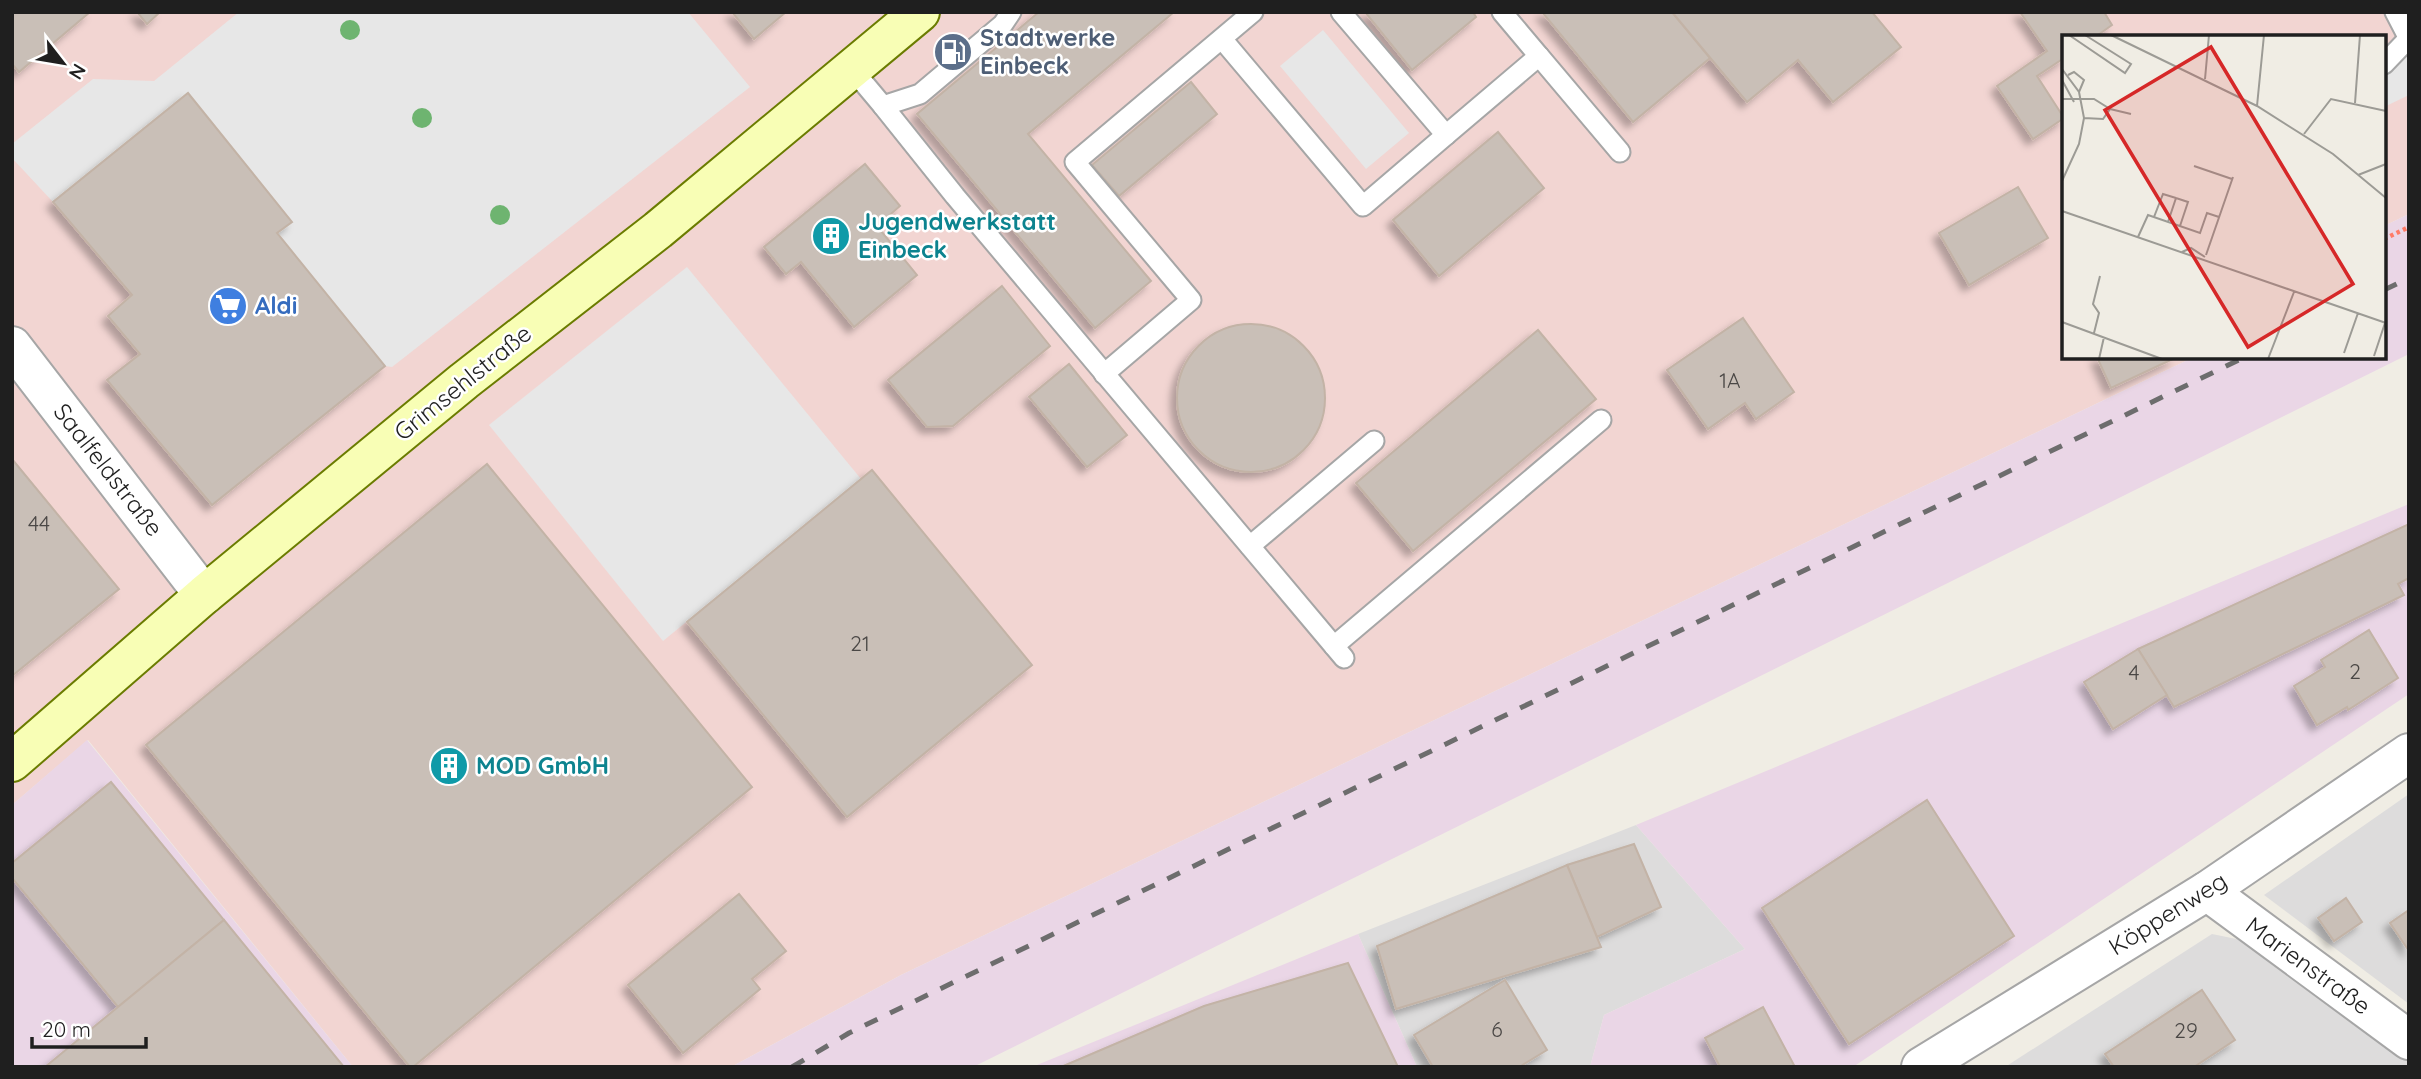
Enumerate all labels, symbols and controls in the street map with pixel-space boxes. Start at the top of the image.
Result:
place label: Stadtwerke Einbeck [980,22,1115,80]
north arrow [28,28,98,98]
fuel station icon: Stadtwerke Einbeck [932,31,974,73]
inset map [2062,35,2386,359]
text: N [64,60,91,84]
place label: Jugendwerkstatt Einbeck [858,206,1056,264]
building icon: Jugendwerkstatt Einbeck [810,215,852,257]
supermarket icon: Aldi [207,285,249,327]
place label: Aldi [255,290,297,320]
street label: Grimsehlstraße [388,318,537,447]
house number: 1A [1719,367,1741,393]
street label: Saalfeldstraße [48,397,170,542]
house number: 44 [28,510,50,536]
house number: 21 [850,630,870,656]
house number: 2 [2349,658,2361,684]
house number: 4 [2128,659,2140,685]
building icon: MOD GmbH [428,745,470,787]
place label: MOD GmbH [476,750,609,780]
street label: Köppenweg [2103,865,2232,961]
street label: Marienstraße [2240,910,2377,1021]
scale bar [32,1006,145,1050]
text: 20 m [42,1016,91,1042]
house number: 6 [1491,1016,1503,1042]
house number: 29 [2174,1017,2198,1043]

